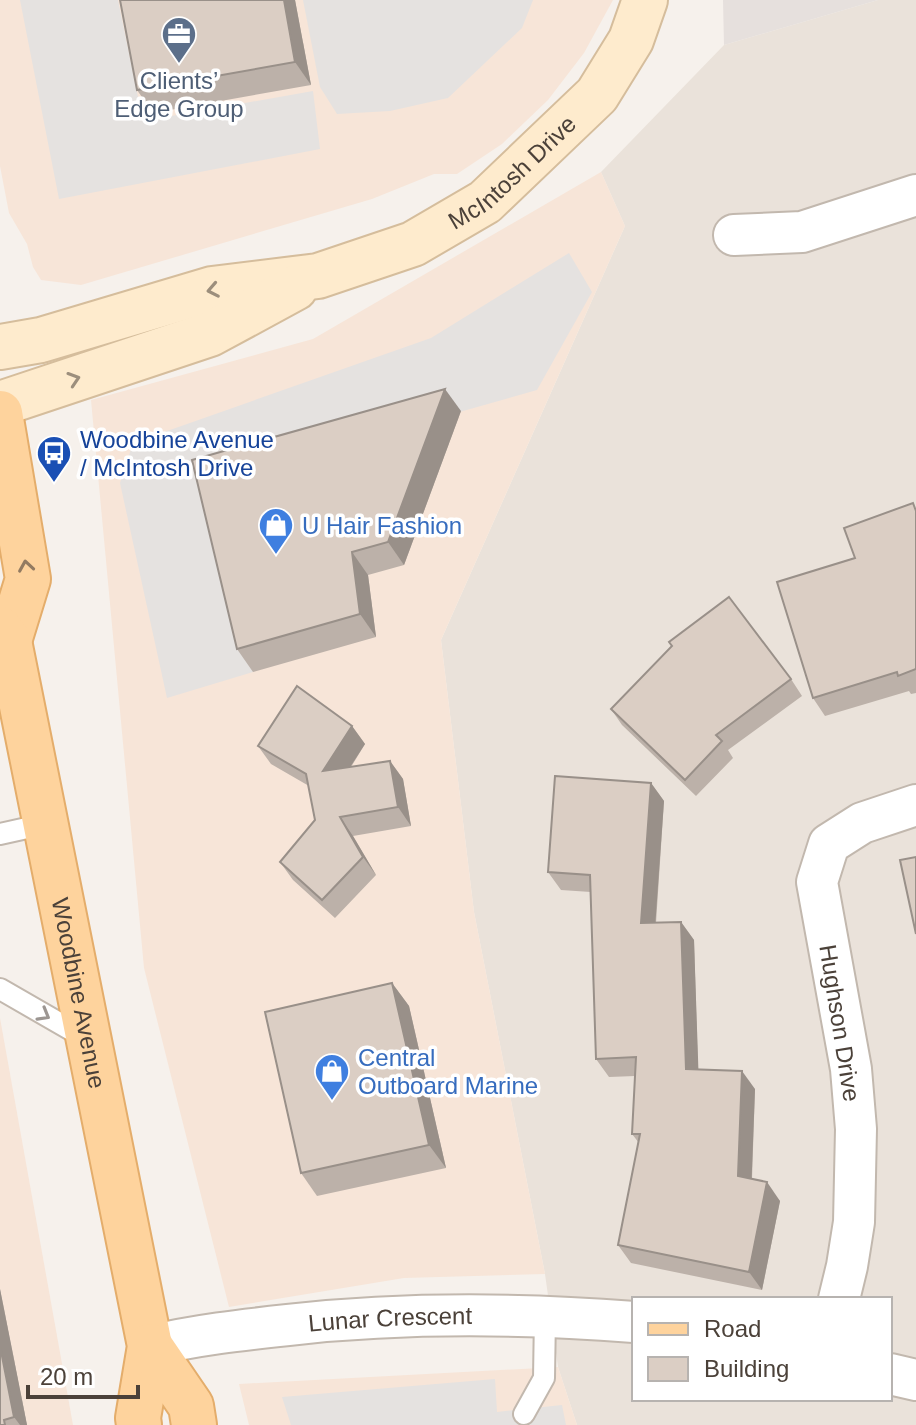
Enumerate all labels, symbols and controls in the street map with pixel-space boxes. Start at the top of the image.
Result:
office icon: Clients’ Edge Group [160,15,198,65]
place label: Clients’ Edge Group [114,67,244,122]
street label: McIntosh Drive [443,110,581,234]
one-way arrow [206,280,220,297]
one-way arrow [66,373,80,389]
place label: Woodbine Avenue / McIntosh Drive [80,426,274,481]
bus stop icon: Woodbine Avenue / McIntosh Drive [35,434,73,484]
shop icon: U Hair Fashion [257,506,295,556]
place label: U Hair Fashion [302,512,462,539]
one-way arrow [18,559,35,573]
street label: Woodbine Avenue [47,895,112,1091]
street label: Hughson Drive [814,942,866,1104]
one-way arrow [35,1005,50,1021]
place label: Central Outboard Marine [358,1044,538,1099]
shop icon: Central Outboard Marine [313,1052,351,1102]
legend [632,1297,892,1401]
street label: Lunar Crescent [307,1302,472,1336]
text: Road [704,1315,761,1342]
scale bar [28,1349,138,1399]
text: Building [704,1355,789,1382]
text: 20 m [40,1363,93,1390]

